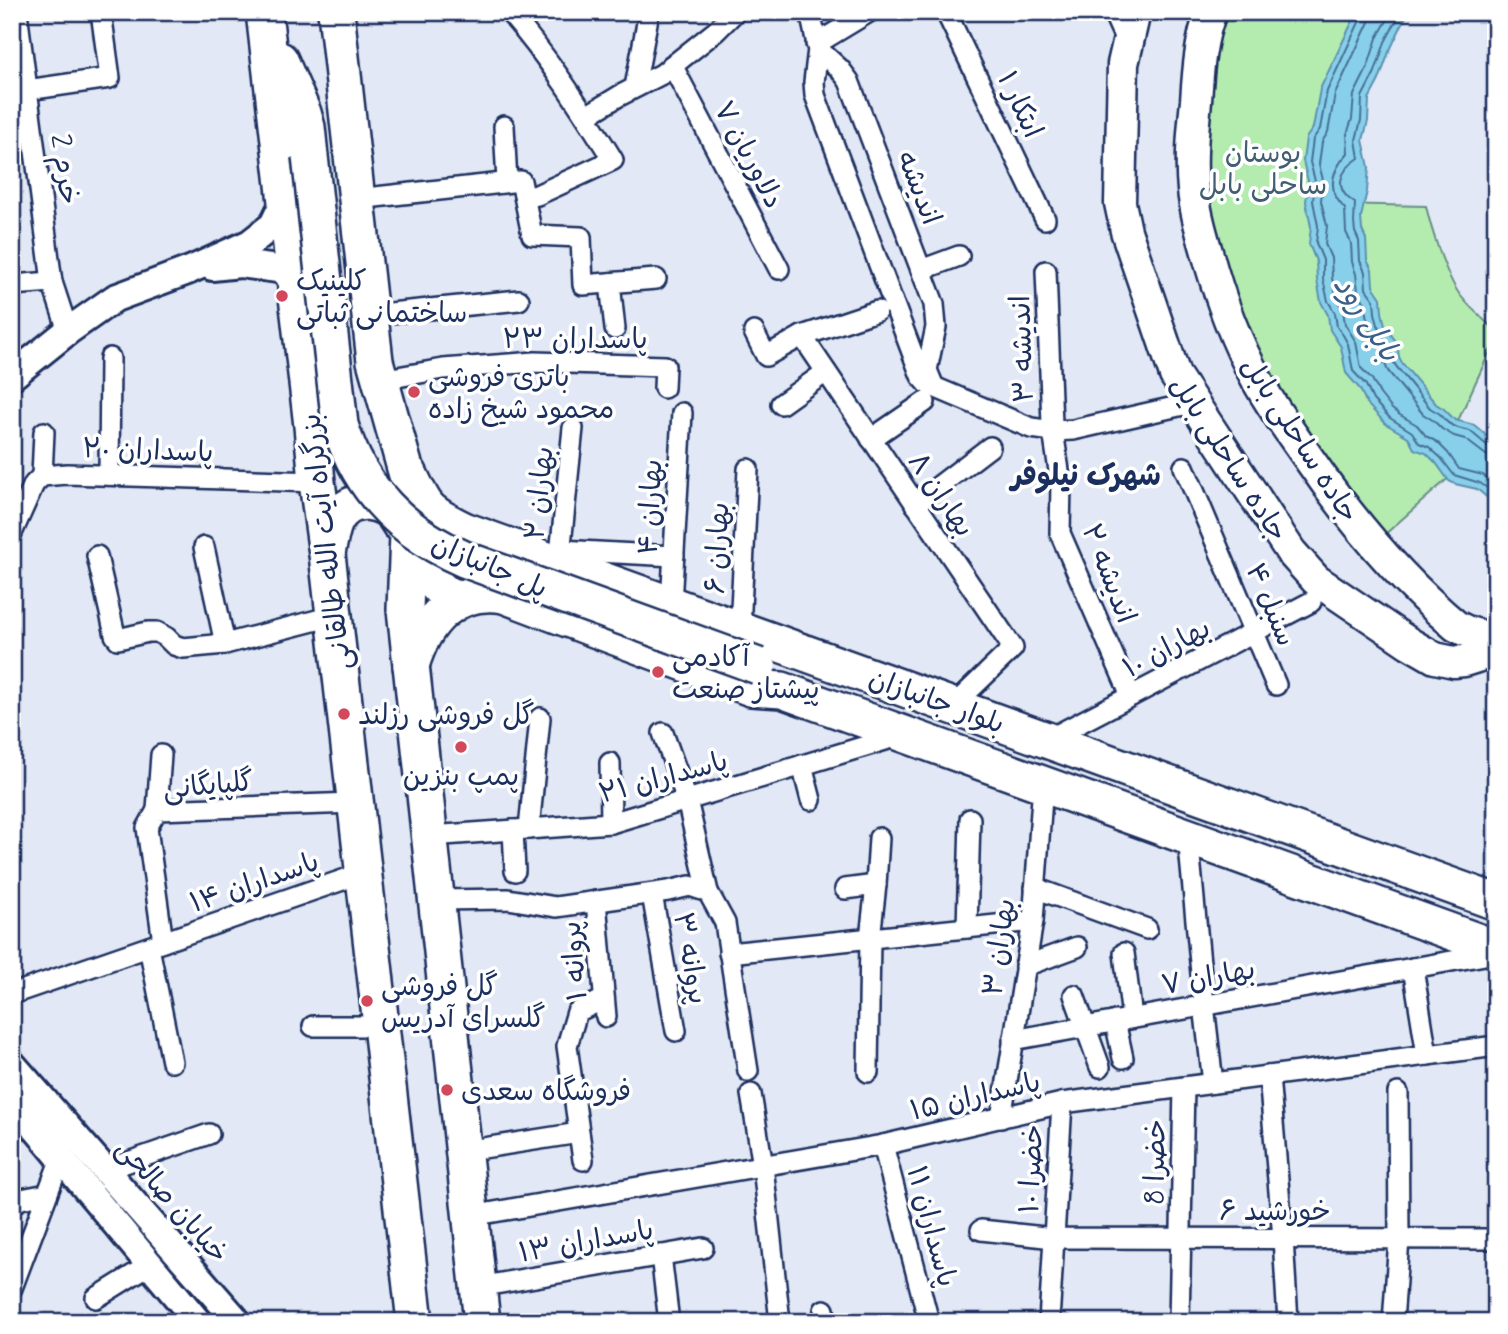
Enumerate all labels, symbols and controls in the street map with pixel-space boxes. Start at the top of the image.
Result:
street label: ابتکار ۱ [987,66,1050,144]
street label: دلاوریان ۷ [704,95,792,215]
street label: خرم 2 [39,132,87,207]
park label: بوستان ساحلی بابل [1199,136,1327,205]
street label: اندیشه [887,145,949,230]
place label: کلینیک ساختمانی ثباتی [296,264,468,333]
water label: بابل رود [1323,268,1409,370]
marker: کلینیک ساختمانی ثباتی [274,288,290,304]
street label: اندیشه ۳ [1003,295,1044,403]
street label: پاسداران ۲۳ [502,322,648,359]
street label: جاده ساحلی بابل [1232,350,1366,530]
place label: باتری فروشی محمود شیخ زاده [428,360,614,429]
street label: جاده ساحلی بایل [1161,369,1295,549]
marker: باتری فروشی محمود شیخ زاده [406,384,422,400]
street label: بزرگراه آیت الله طالقانی [293,411,362,672]
street label: پاسداران ۲۰ [82,431,214,472]
street label: بهاران ۲ [517,445,564,542]
street label: بهاران ۸ [898,446,982,545]
district label: شهرک نیلوفر [1008,457,1161,496]
street label: بهاران ۴ [631,458,672,556]
street label: بهاران ۶ [698,501,739,595]
street label: اندیشه ۲ [1072,519,1143,629]
street label: پل جانبازان [425,526,553,608]
street label: سنبل ۴ [1236,558,1304,652]
street label: بهاران ۱۰ [1117,611,1218,688]
place label: آکادمی پیشتاز صنعت [672,640,820,709]
street label: بلوار جانبازان [863,661,1009,744]
marker: آکادمی پیشتاز صنعت [650,664,666,680]
place label: گل فروشی رزلند [358,698,534,735]
marker: گل فروشی رزلند [336,706,352,722]
marker: پمپ بنزین [453,739,469,755]
street label: پاسداران ۲۱ [595,743,732,813]
place label: پمپ بنزین [403,759,519,796]
street label: گلپایگانی [161,764,255,809]
street label: پاسداران ۱۴ [185,844,324,923]
street label: بهاران ۳ [975,896,1026,998]
street label: پروانه ۳ [663,910,716,1007]
street label: پروانه ۱ [554,919,597,1002]
street label: بهاران ۷ [1158,952,1258,1005]
place label: گل فروشی گلسرای آدریس [381,969,545,1038]
marker: گل فروشی گلسرای آدریس [359,993,375,1009]
street label: پاسداران ۱۵ [907,1064,1044,1130]
place label: فروشگاه سعدی [461,1074,631,1111]
marker: فروشگاه سعدی [439,1082,455,1098]
street label: خضرا 8 [1137,1119,1176,1205]
street label: خضرا ۱۰ [1012,1124,1053,1215]
street label: خیابان صالحی [107,1131,236,1272]
street label: پاسداران ١١ [897,1162,964,1291]
street label: خورشید ۶ [1219,1194,1331,1231]
street label: پاسداران ۱۳ [516,1212,657,1273]

